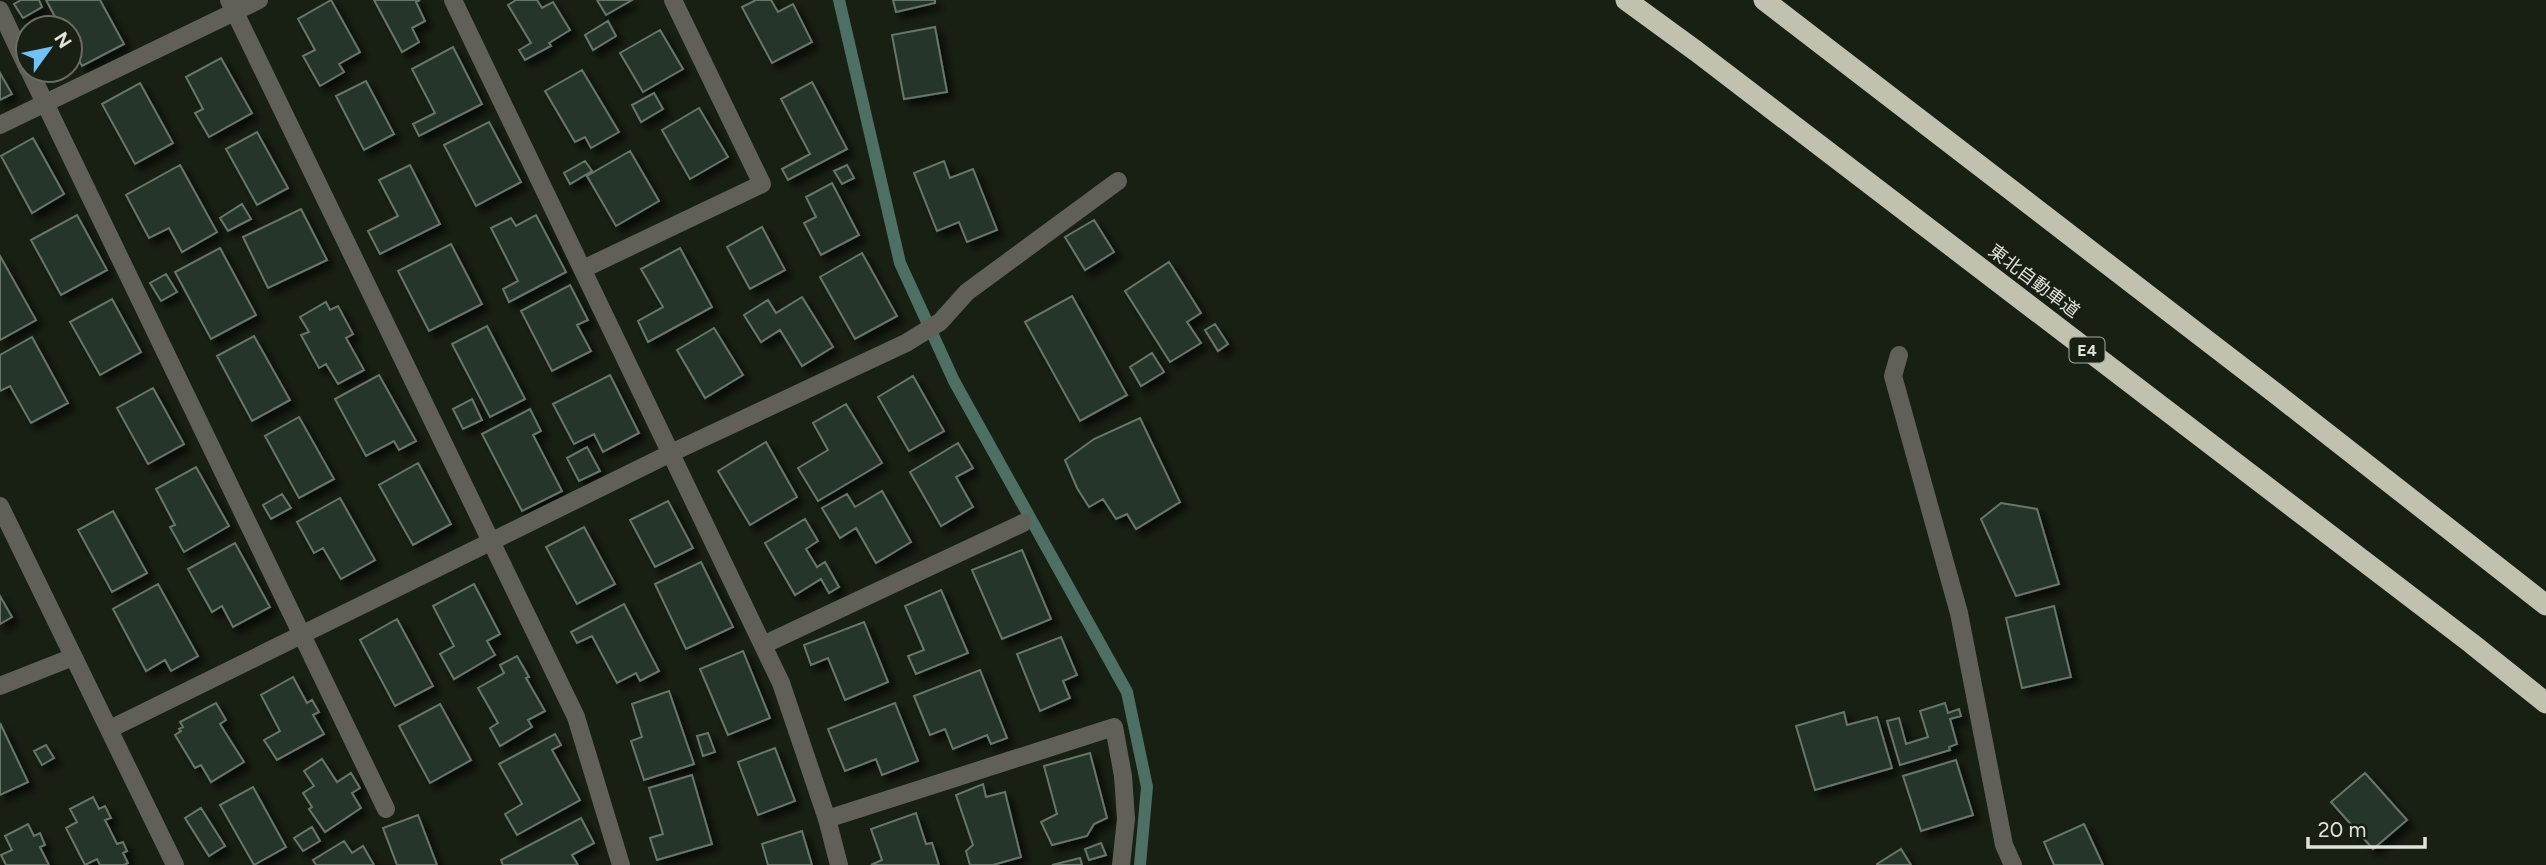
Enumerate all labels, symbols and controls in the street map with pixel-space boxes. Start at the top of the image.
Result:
north arrow [14,14,84,84]
text: N [49,28,76,52]
street label: 東北自動車道 [1984,240,2084,322]
road number: E4 [2070,338,2104,362]
scale bar [2308,806,2425,850]
text: 20 m [2318,817,2366,842]

